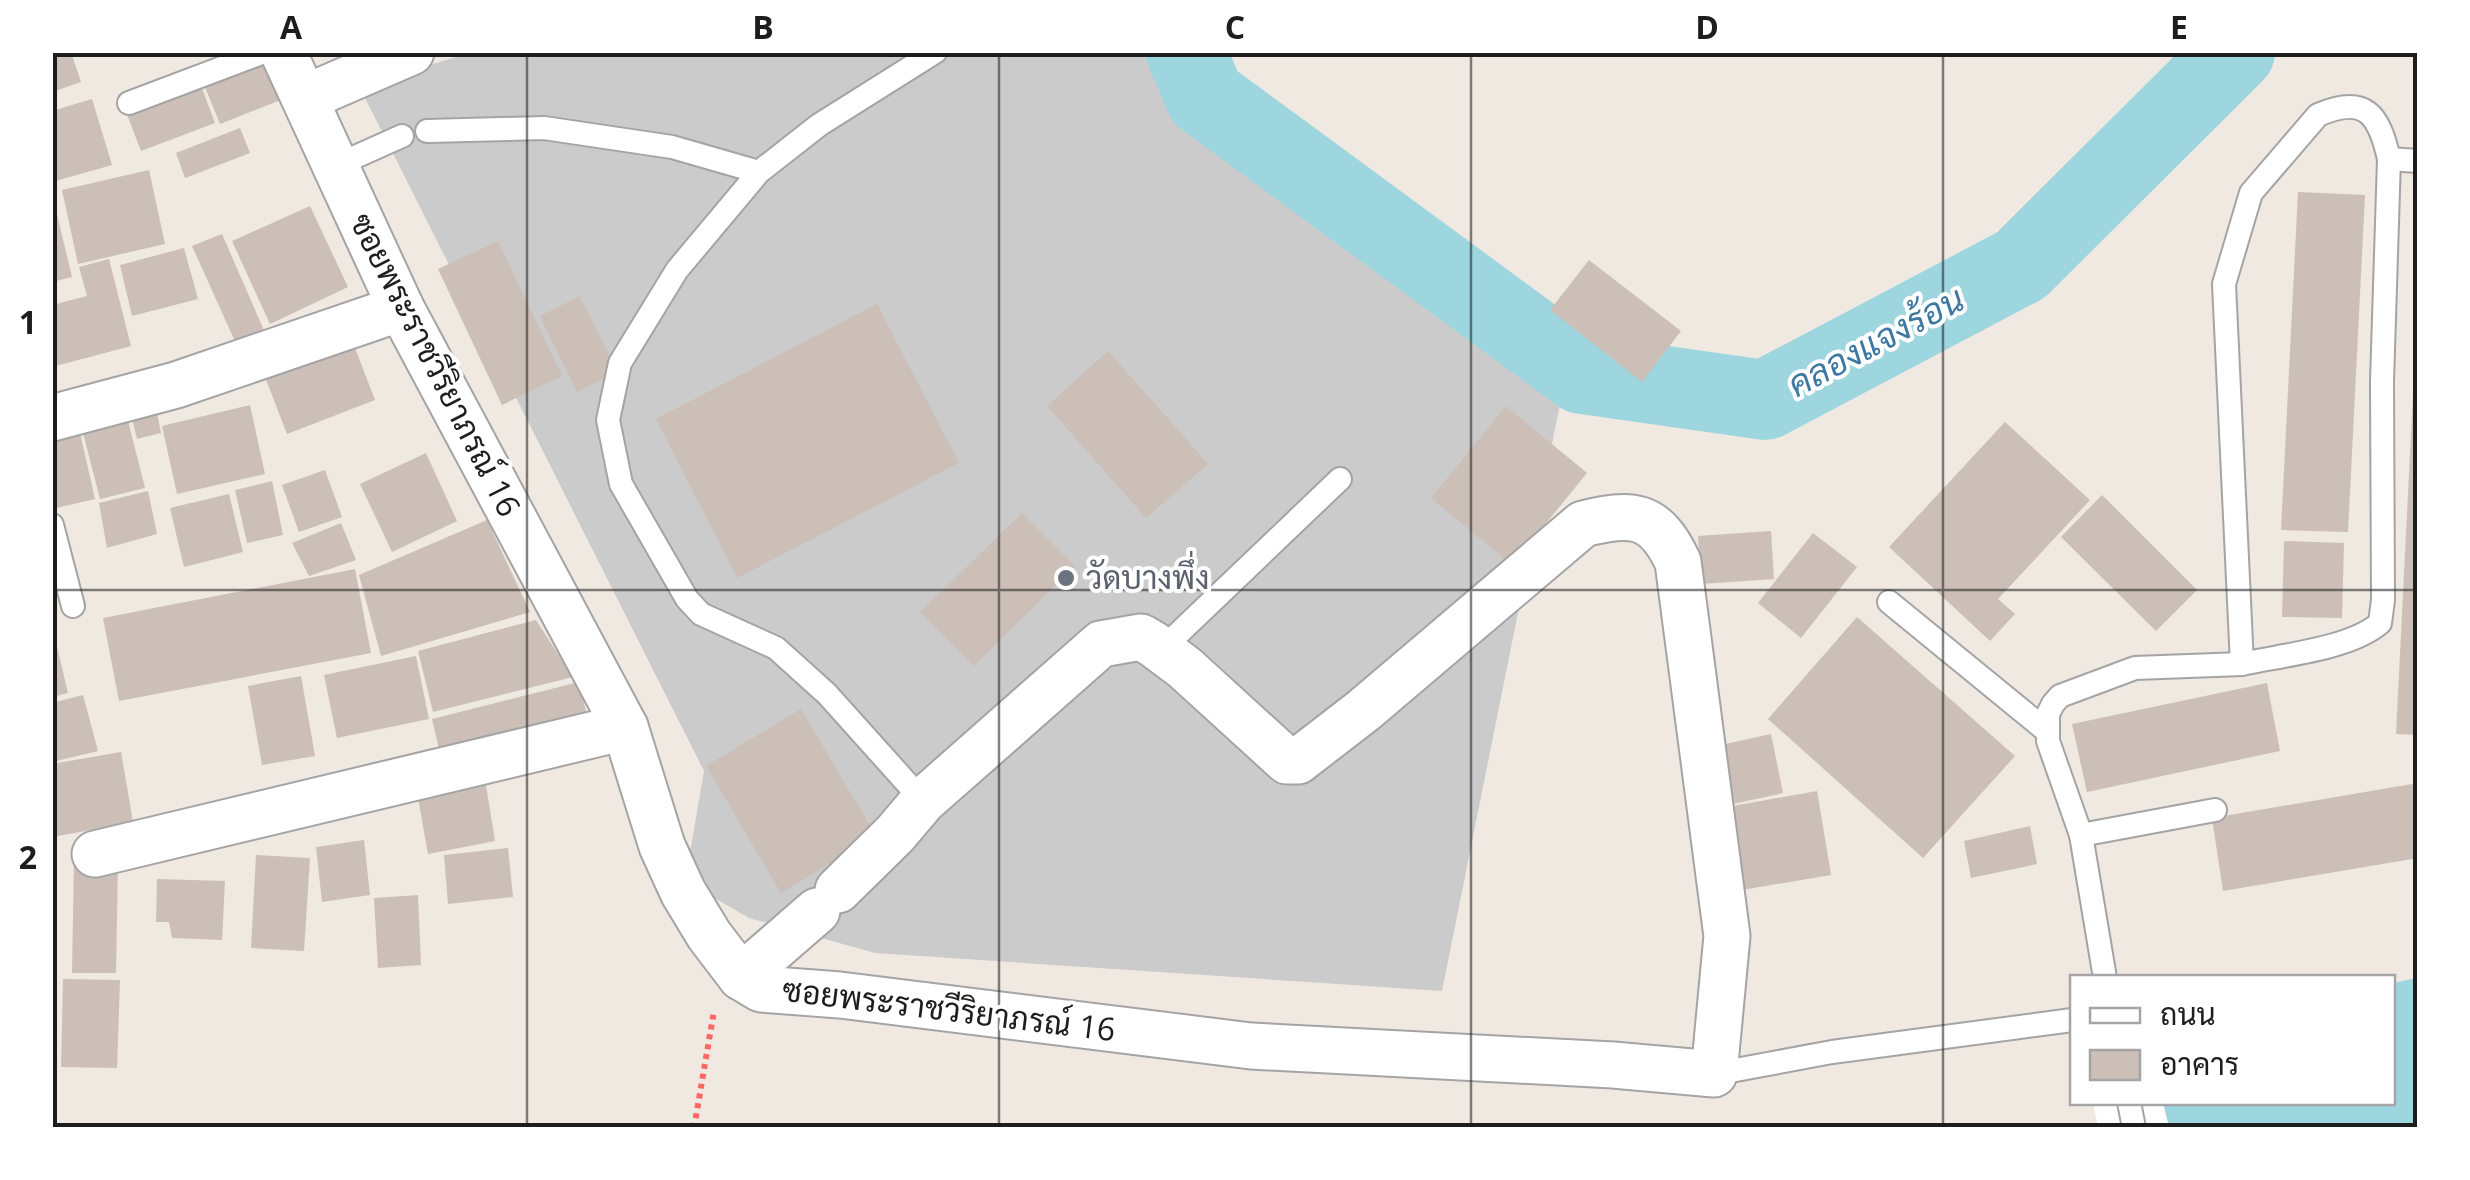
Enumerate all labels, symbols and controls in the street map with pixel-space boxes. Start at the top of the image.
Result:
text: A [280,5,303,48]
text: B [752,5,774,48]
text: C [1225,5,1245,48]
text: D [1695,5,1719,48]
text: E [2170,5,2188,48]
street label: ซอยพระราชวีริยาภรณ์ 16 [341,205,532,523]
water label: คลองแจงร้อน [1779,275,1972,407]
text: 1 [19,300,37,343]
place label: วัดบางพึ่ง [1086,550,1210,598]
marker: วัดบางพึ่ง [1055,567,1077,589]
text: 2 [19,835,37,878]
street label: ซอยพระราชวีริยาภรณ์ 16 [780,967,1118,1050]
legend [2070,975,2395,1105]
text: ถนน [2160,993,2216,1034]
text: อาคาร [2160,1043,2239,1084]

